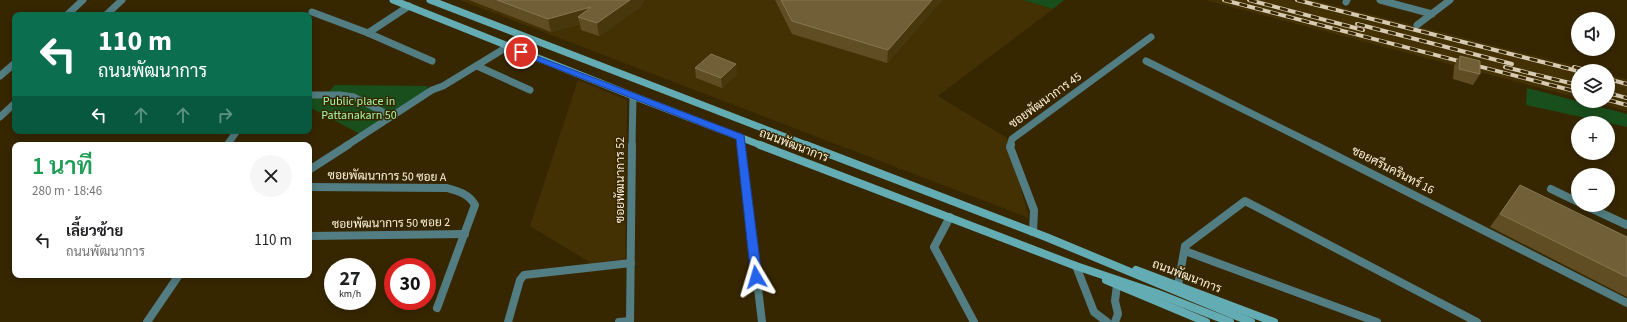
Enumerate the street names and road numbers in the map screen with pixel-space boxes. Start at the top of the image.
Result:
street label: ซอยพัฒนาการ 45 [1005,68,1085,133]
street label: ถนนพัฒนาการ [757,124,831,167]
street label: ซอยพัฒนาการ 52 [612,137,629,223]
street label: ซอยศรีนครินทร์ 16 [1349,142,1437,199]
street label: ซอยพัฒนาการ 50 ซอย A [327,167,447,186]
street label: ซอยพัฒนาการ 50 ซอย 2 [332,214,450,233]
street label: ถนนพัฒนาการ [1150,255,1224,298]

